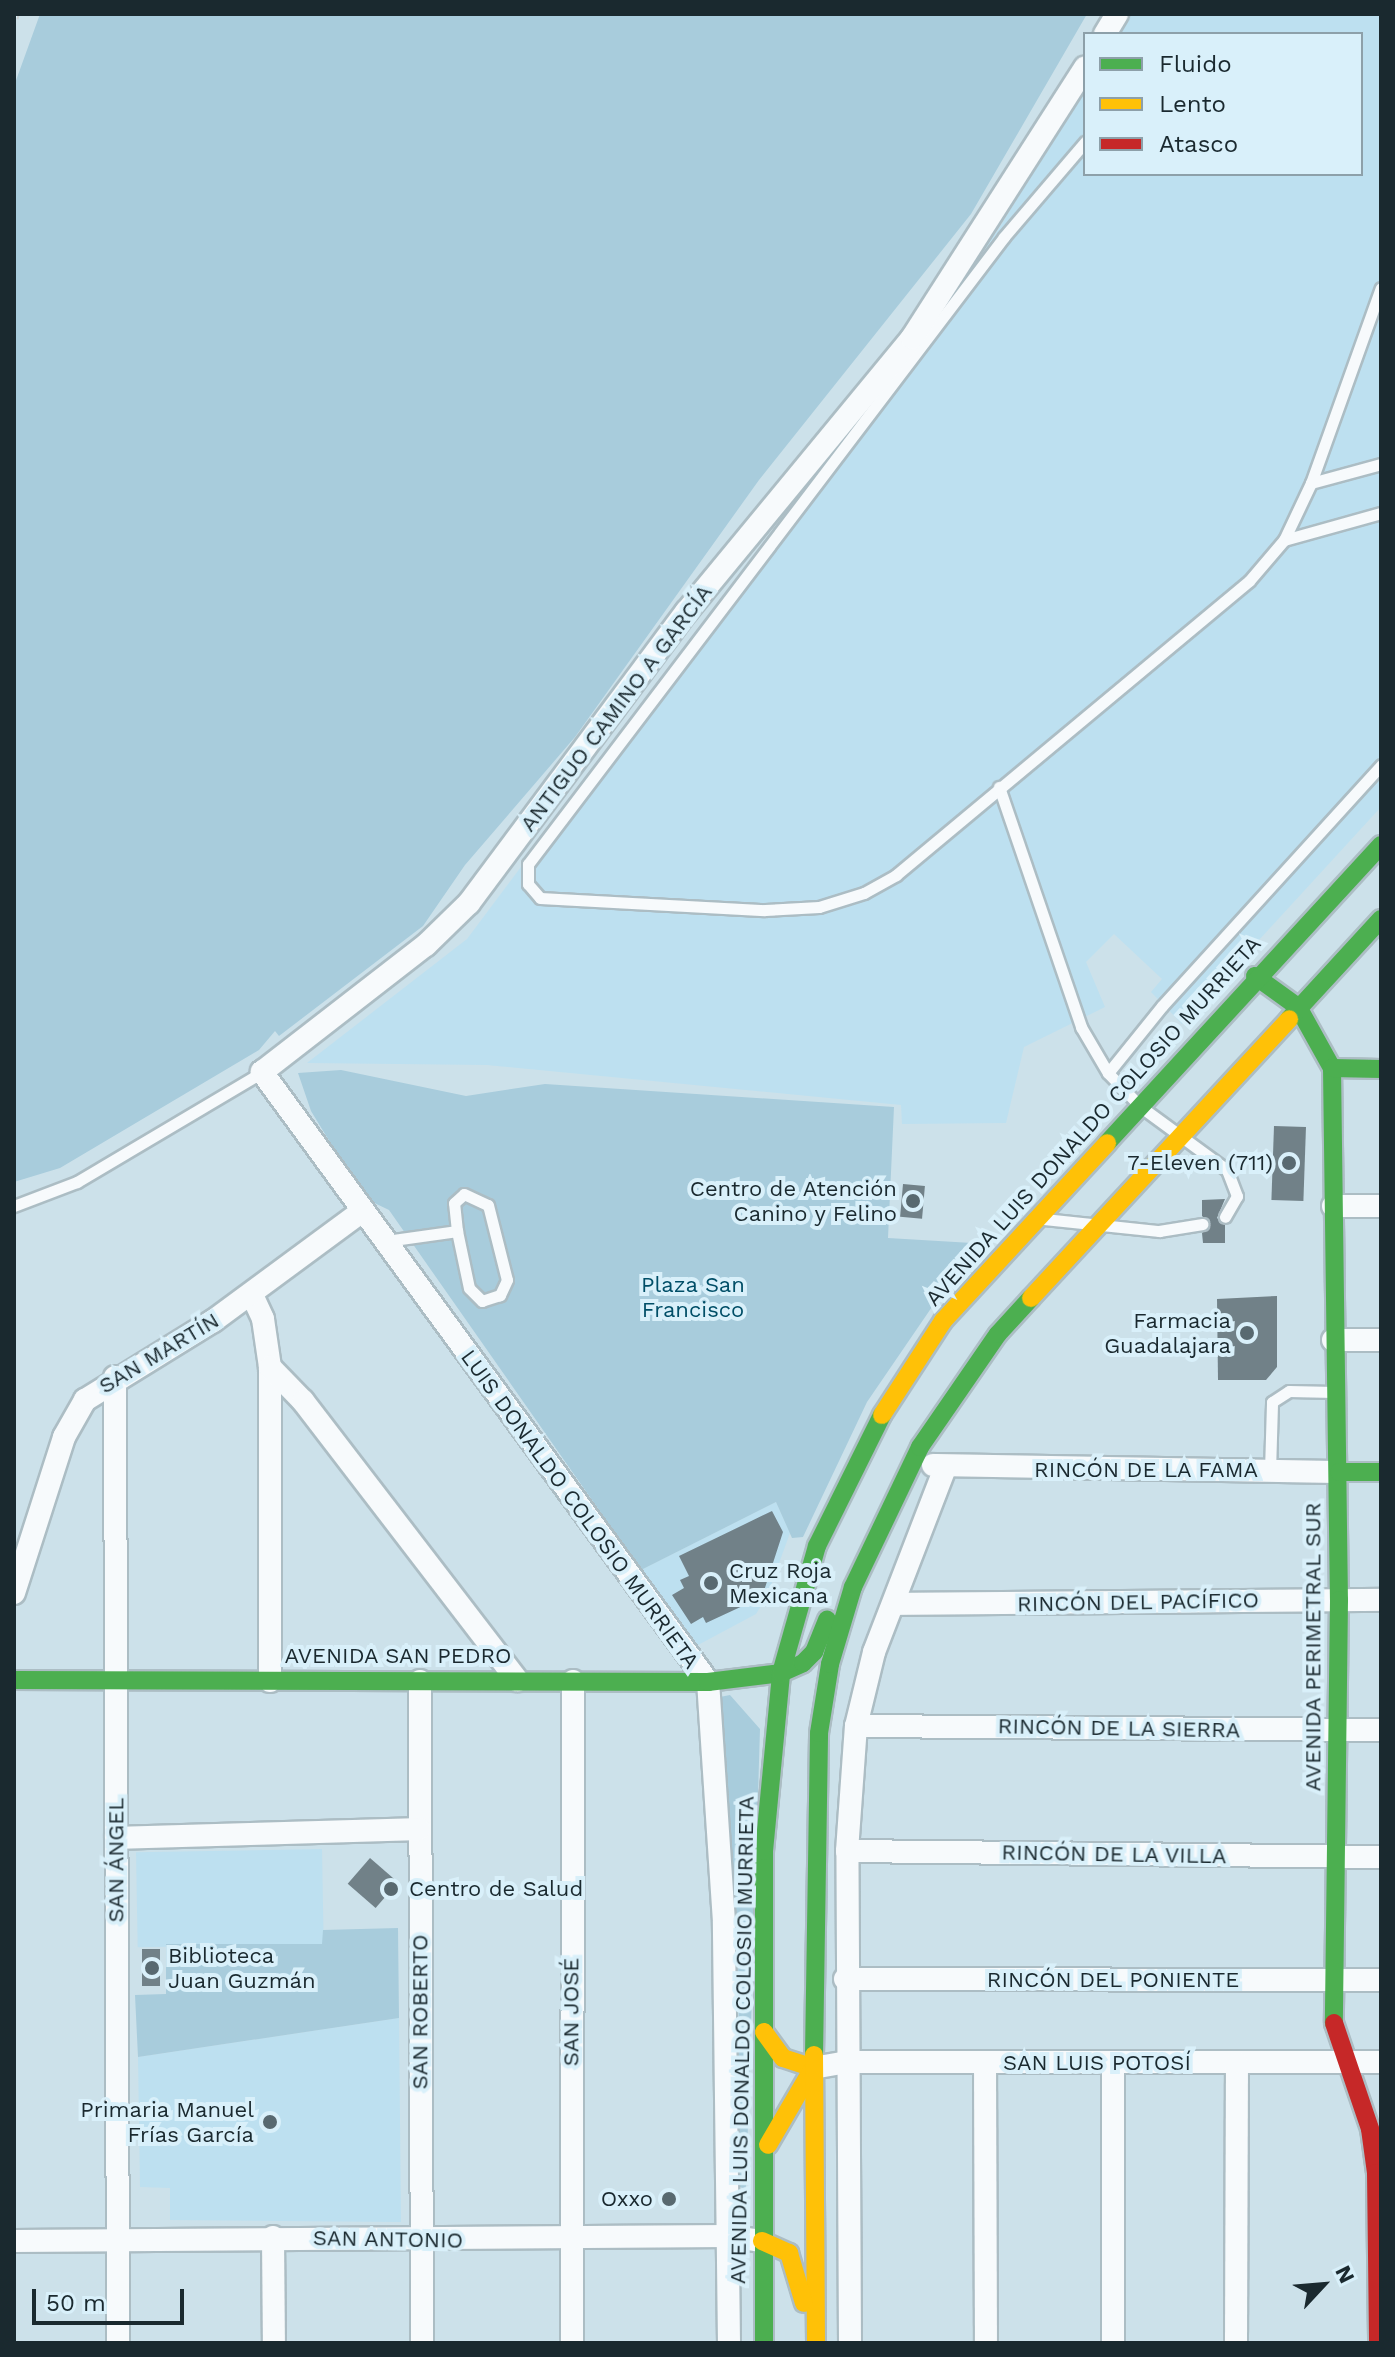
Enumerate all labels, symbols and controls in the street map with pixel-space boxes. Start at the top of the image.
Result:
legend [1083,32,1363,176]
text: Fluido [1159,50,1232,78]
text: Lento [1159,90,1226,118]
text: Atasco [1159,130,1238,158]
street label: ANTIGUO CAMINO A GARCÍA [514,579,718,837]
street label: AVENIDA LUIS DONALDO COLOSIO MURRIETA [920,930,1266,1312]
place label: 7-Eleven (711) [1127,1150,1273,1176]
marker: 7-Eleven (711) [1280,1154,1298,1172]
place label: Centro de Atención Canino y Felino [689,1175,897,1226]
marker: Centro de Atención Canino y Felino [904,1192,922,1210]
park label: Plaza San Francisco [641,1271,745,1322]
street label: SAN MARTÍN [94,1307,224,1399]
place label: Farmacia Guadalajara [1104,1307,1231,1358]
marker: Farmacia Guadalajara [1238,1324,1256,1342]
street label: LUIS DONALDO COLOSIO MURRIETA [455,1344,705,1674]
street label: RINCÓN DE LA FAMA [1034,1457,1258,1483]
street label: AVENIDA PERIMETRAL SUR [1300,1502,1326,1792]
place label: Cruz Roja Mexicana [729,1557,832,1608]
marker: Cruz Roja Mexicana [700,1572,722,1594]
street label: RINCÓN DEL PACÍFICO [1017,1587,1259,1617]
street label: AVENIDA SAN PEDRO [284,1643,512,1669]
street label: RINCÓN DE LA SIERRA [997,1713,1241,1743]
street label: AVENIDA LUIS DONALDO COLOSIO MURRIETA [725,1795,759,2285]
street label: SAN ÁNGEL [103,1797,129,1923]
street label: RINCÓN DE LA VILLA [1000,1839,1228,1869]
place label: Centro de Salud [409,1876,583,1902]
marker: Centro de Salud [380,1878,402,1900]
street label: SAN ROBERTO [407,1935,433,2089]
place label: Biblioteca Juan Guzmán [168,1942,316,1994]
street label: SAN JOSÉ [558,1957,584,2067]
marker: Biblioteca Juan Guzmán [143,1959,161,1977]
street label: RINCÓN DEL PONIENTE [986,1967,1240,1993]
street label: SAN LUIS POTOSÍ [1003,2050,1191,2076]
place label: Primaria Manuel Frías García [80,2096,254,2148]
marker: Primaria Manuel Frías García [261,2113,279,2131]
place label: Oxxo [601,2186,653,2212]
marker: Oxxo [660,2190,678,2208]
street label: SAN ANTONIO [312,2224,464,2254]
north arrow [1283,2245,1363,2325]
text: N [1330,2261,1360,2287]
scale bar [36,2273,188,2323]
text: 50 m [46,2289,106,2317]

